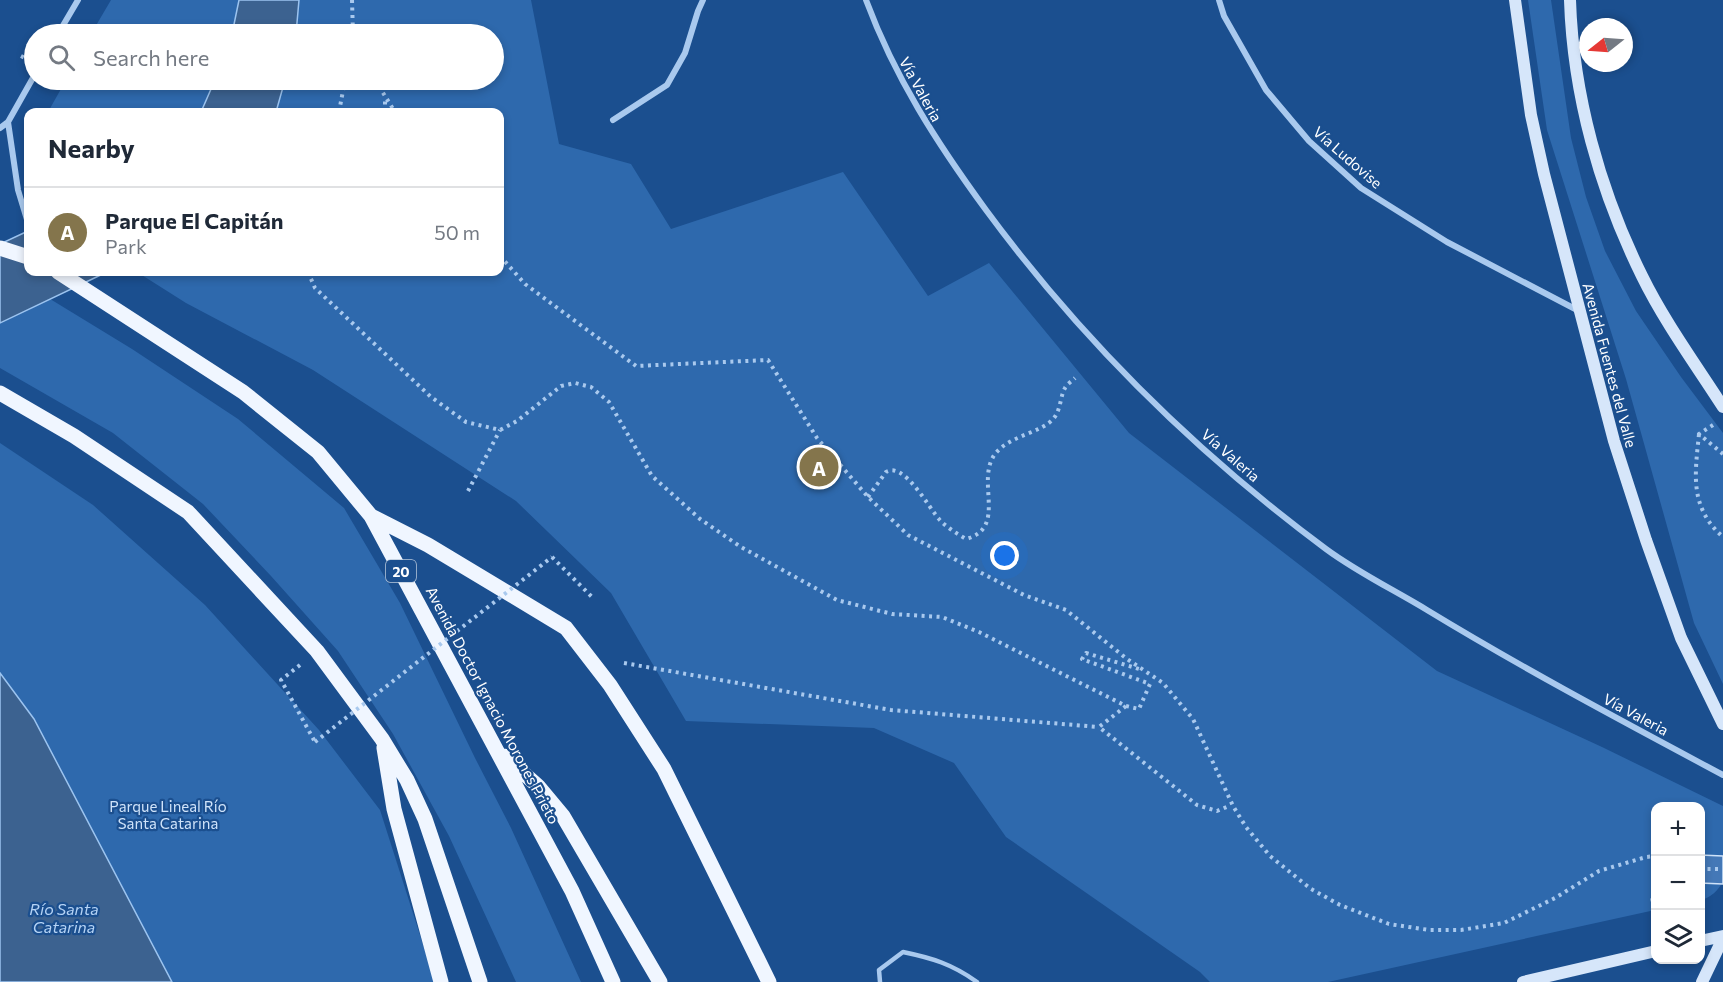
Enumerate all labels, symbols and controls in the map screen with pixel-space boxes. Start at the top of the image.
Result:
north arrow [1579,18,1633,72]
search box [24,24,504,90]
icon: search [45,41,78,74]
text: Search here [93,44,209,71]
street label: Vía Valeria [896,53,946,125]
street label: Vía Ludovise [1310,122,1386,192]
text: Nearby [48,132,135,163]
text: Parque El Capitán [105,207,284,234]
text: A [60,220,75,244]
text: 50 m [434,220,480,244]
text: Park [105,234,147,258]
street label: Avenida Fuentes del Valle [1579,281,1641,450]
street label: Vía Valeria [1198,425,1264,485]
pin: A [800,444,838,490]
your location [990,541,1019,570]
road number: 20 [386,560,416,582]
street label: Avenida Doctor Ignacio Morones Prieto [423,583,563,827]
street label: Vía Valeria [1600,689,1672,739]
park label: Parque Lineal Río Santa Catarina [109,797,227,832]
map controls [1651,802,1705,964]
button: + [1651,802,1705,856]
button: − [1651,856,1705,910]
water label: Río Santa Catarina [29,899,99,936]
button: layers [1651,910,1705,964]

